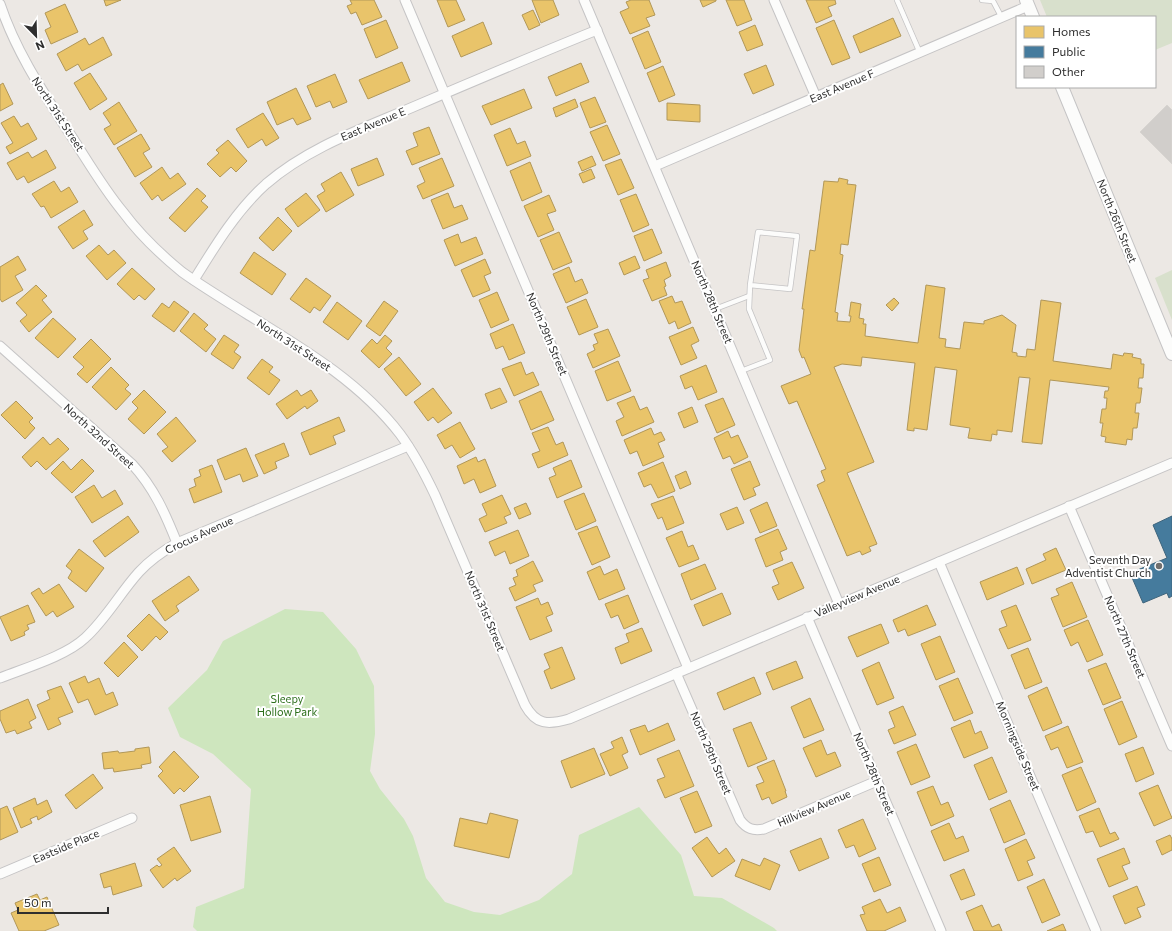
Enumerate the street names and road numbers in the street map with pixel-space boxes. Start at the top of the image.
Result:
street label: East Avenue F [808,66,876,105]
street label: North 31st Street [30,74,88,154]
street label: East Avenue E [338,104,407,143]
street label: North 26th Street [1095,177,1140,265]
street label: North 28th Street [689,258,736,346]
street label: North 29th Street [524,290,571,378]
street label: North 31st Street [255,316,334,374]
street label: North 32nd Street [61,401,138,471]
street label: Crocus Avenue [163,513,235,556]
street label: North 31st Street [463,569,508,653]
street label: Valleyview Avenue [812,572,902,619]
street label: North 27th Street [1102,594,1149,680]
street label: Morningside Street [994,699,1043,793]
street label: North 29th Street [688,709,735,797]
street label: North 28th Street [851,730,898,818]
street label: Hillview Avenue [775,786,853,829]
street label: Eastside Place [31,826,101,865]

